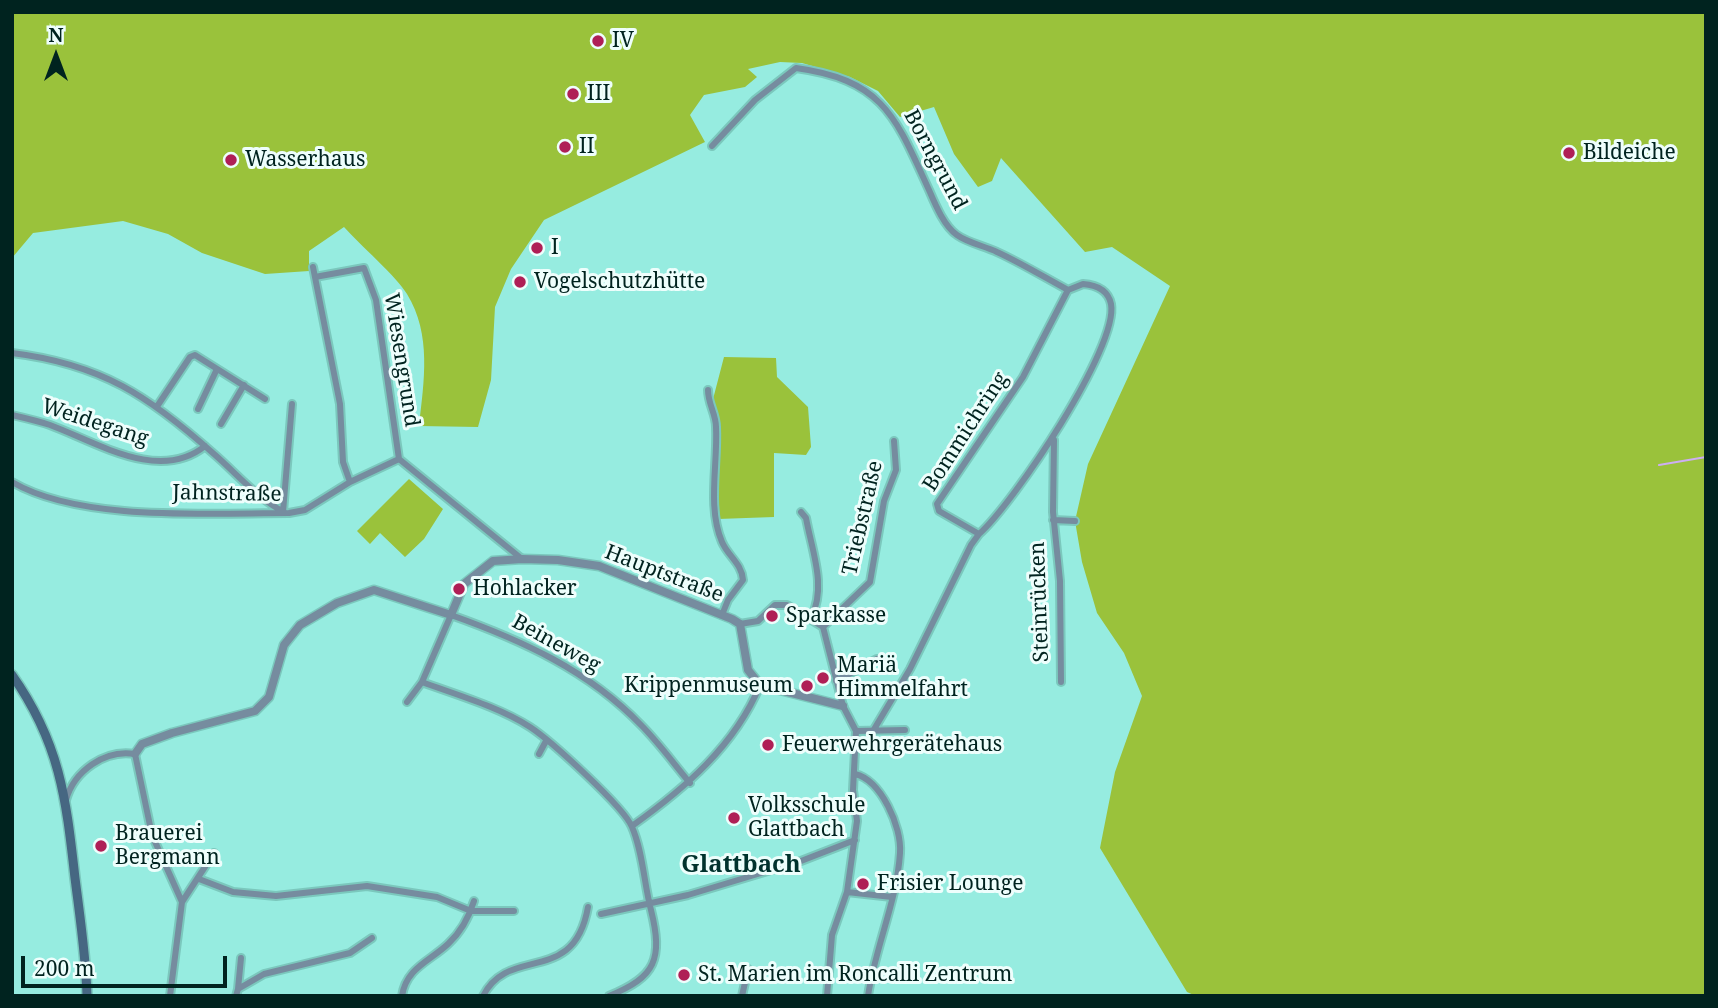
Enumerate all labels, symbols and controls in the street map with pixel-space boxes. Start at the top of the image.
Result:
north arrow [21,21,91,91]
text: N [49,22,63,48]
place label: IV [612,28,634,54]
marker: IV [590,33,606,49]
place label: III [587,81,610,107]
marker: III [565,86,581,102]
street label: Borngrund [898,105,972,215]
place label: II [579,134,594,160]
marker: II [557,139,573,155]
place label: Bildeiche [1583,140,1676,166]
marker: Bildeiche [1561,145,1577,161]
place label: Wasserhaus [245,147,365,173]
marker: Wasserhaus [223,152,239,168]
place label: I [551,235,559,261]
marker: I [529,240,545,256]
place label: Vogelschutzhütte [534,269,705,295]
marker: Vogelschutzhütte [512,274,528,290]
street label: Wiesengrund [378,291,424,429]
street label: Bommichring [918,368,1014,496]
street label: Weidegang [38,394,152,452]
street label: Triebstraße [838,458,888,578]
street label: Jahnstraße [172,480,282,508]
street label: Hauptstraße [601,540,727,608]
street label: Steinrücken [1025,541,1055,663]
place label: Hohlacker [473,576,577,602]
marker: Hohlacker [451,581,467,597]
place label: Sparkasse [786,603,886,629]
marker: Sparkasse [764,608,780,624]
street label: Beineweg [507,609,605,679]
place label: Mariä Himmelfahrt [837,653,968,703]
marker: Mariä Himmelfahrt [815,670,831,686]
place label: Krippenmuseum [624,673,793,699]
marker: Krippenmuseum [799,678,815,694]
place label: Feuerwehrgerätehaus [782,732,1002,758]
marker: Feuerwehrgerätehaus [760,737,776,753]
place label: Volksschule Glattbach [748,793,866,843]
marker: Volksschule Glattbach [726,810,742,826]
place label: Brauerei Bergmann [115,821,220,871]
marker: Brauerei Bergmann [93,838,109,854]
district label: Glattbach [681,851,801,879]
place label: Frisier Lounge [877,871,1023,897]
marker: Frisier Lounge [855,876,871,892]
scale bar [24,942,231,986]
text: 200 m [34,954,95,982]
place label: St. Marien im Roncalli Zentrum [698,962,1012,988]
marker: St. Marien im Roncalli Zentrum [676,967,692,983]

